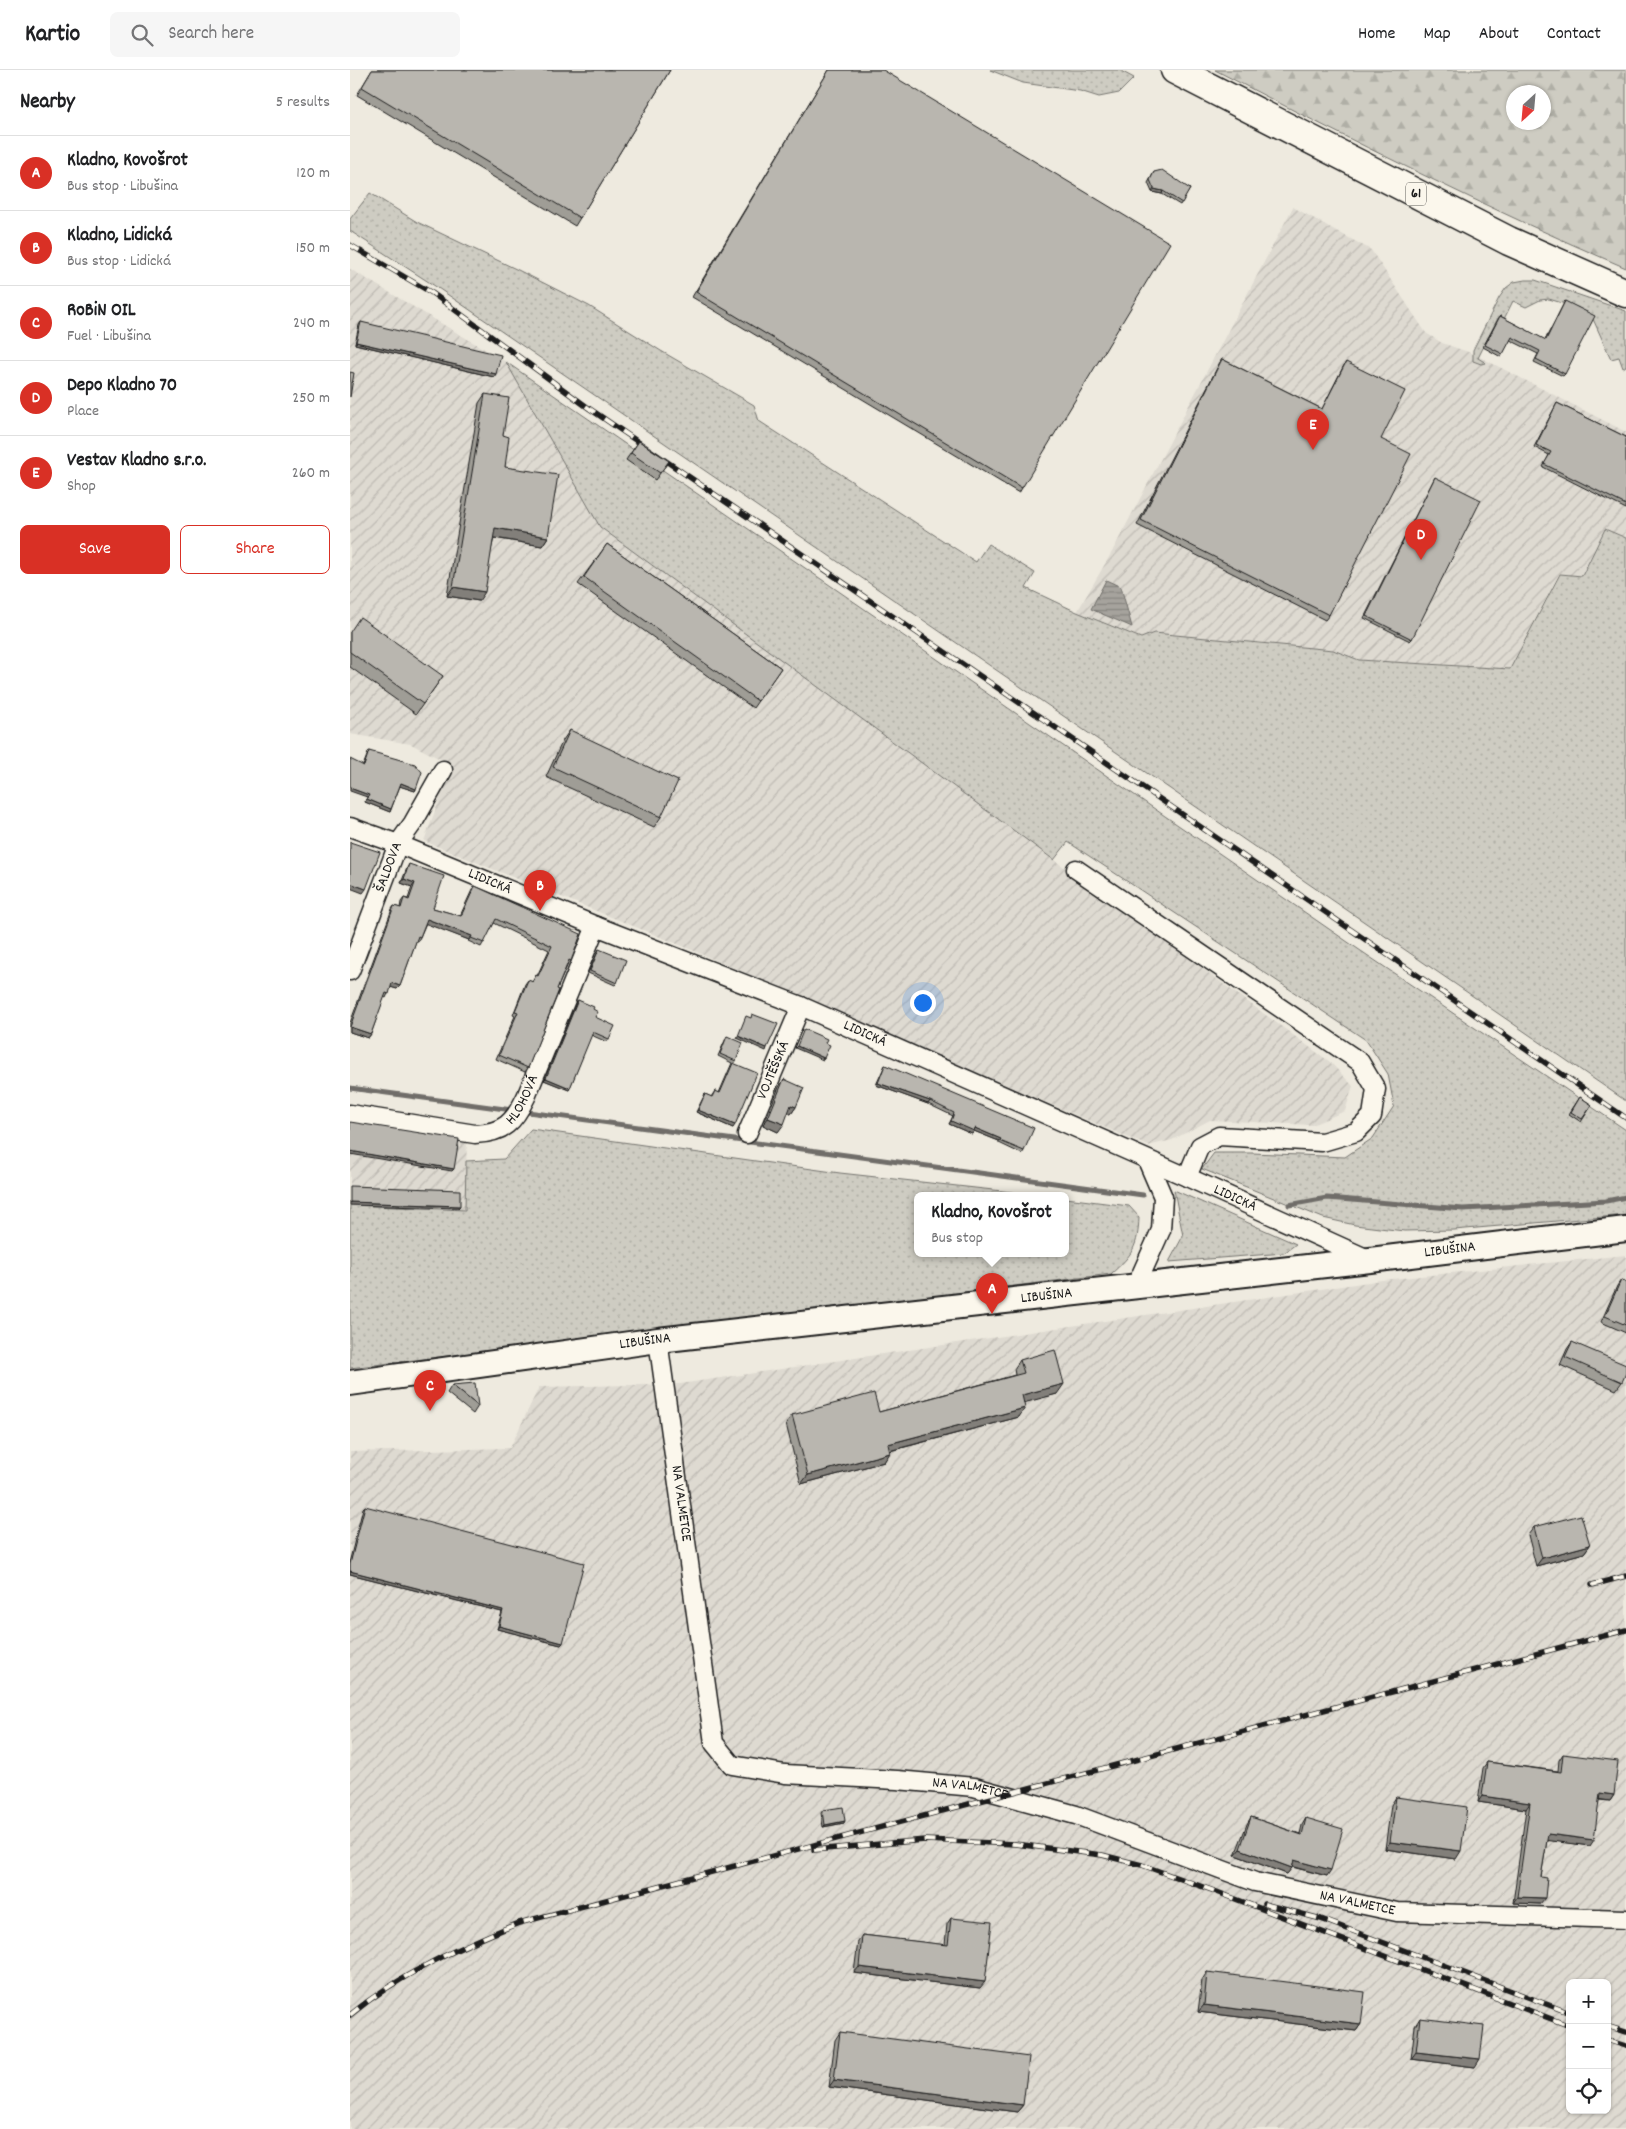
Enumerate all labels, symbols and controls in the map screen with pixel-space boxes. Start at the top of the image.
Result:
search box [110,12,460,57]
text: Kartio [25,18,80,52]
icon: search [128,21,156,49]
text: Search here [168,21,254,48]
text: Home [1358,22,1395,47]
text: Map [1423,22,1451,47]
text: About [1479,22,1519,47]
text: Contact [1547,22,1601,47]
north arrow [1506,85,1551,130]
text: Nearby [20,88,75,118]
text: 5 results [276,91,330,114]
text: Kladno, Kovošrot [67,148,188,175]
text: A [32,162,40,185]
text: 120 m [296,162,330,185]
text: Bus stop · Libušina [67,175,178,198]
road number: 61 [1406,182,1426,206]
text: Kladno, Lidická [67,223,172,250]
text: B [32,237,40,260]
text: 150 m [296,237,330,260]
text: Bus stop · Lidická [67,250,171,273]
text: RoBiN OIL [67,298,136,325]
text: C [32,312,40,335]
text: 240 m [293,312,330,335]
text: Fuel · Libušina [67,325,151,348]
text: Depo Kladno 70 [67,373,177,400]
text: D [32,387,40,410]
text: 250 m [292,387,330,410]
text: Place [67,400,99,423]
pin: E [1297,409,1329,450]
text: Vestav Kladno s.r.o. [67,448,206,475]
text: E [32,462,40,485]
text: 260 m [292,462,330,485]
text: Shop [67,475,96,498]
pin: D [1405,519,1437,560]
button: Save [20,525,170,574]
button: Share [180,525,330,574]
street label: ŠALDOVA [370,839,409,896]
street label: LIDICKÁ [464,863,515,901]
pin: B [524,870,556,911]
your location [910,990,936,1016]
street label: LIDICKÁ [840,1015,890,1054]
street label: VOJTĚŠSKÁ [752,1038,796,1103]
street label: HLOHOVÁ [501,1072,545,1130]
street label: LIDICKÁ [1210,1179,1260,1218]
popup [914,1192,1069,1257]
text: Kladno, Kovošrot [931,1200,1052,1227]
text: Bus stop [931,1227,983,1250]
street label: LIBUŠINA [1423,1236,1477,1264]
pin: A [976,1273,1008,1314]
street label: LIBUŠINA [1020,1283,1073,1310]
street label: LIBUŠINA [618,1328,672,1356]
pin: C [414,1370,446,1411]
street label: NA VALMETCE [665,1464,697,1543]
street label: NA VALMETCE [931,1772,1011,1807]
street label: NA VALMETCE [1318,1885,1397,1922]
map controls [1566,1979,1611,2114]
button: + [1566,1979,1611,2024]
button: − [1566,2024,1611,2069]
button: locate [1566,2069,1611,2114]

